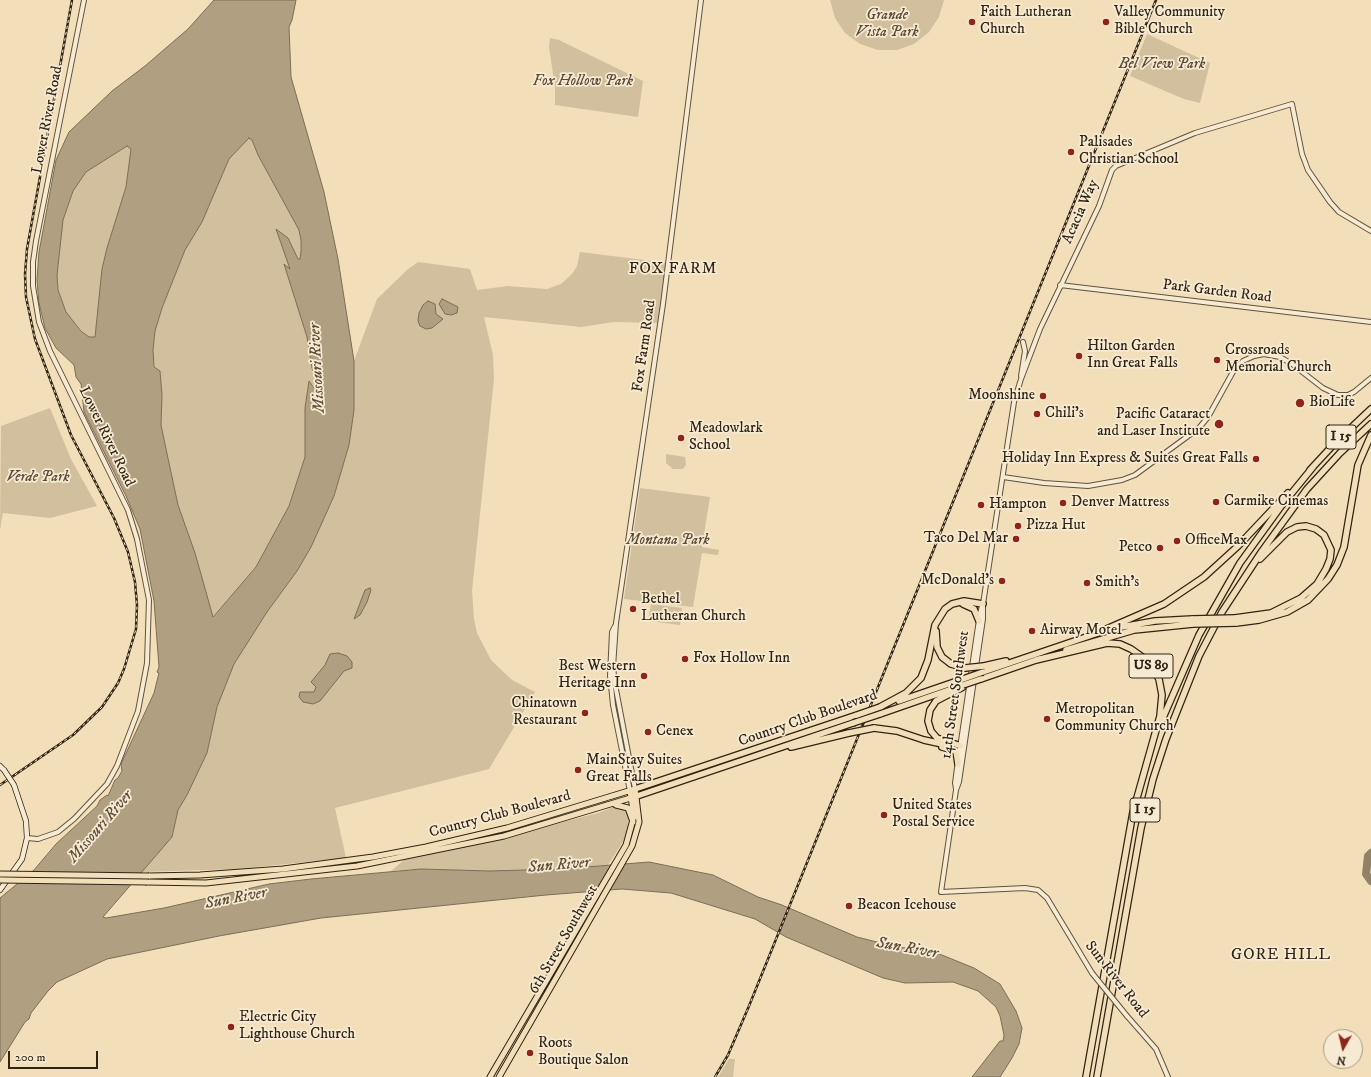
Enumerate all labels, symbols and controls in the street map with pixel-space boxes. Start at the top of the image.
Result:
place label: Faith Lutheran Church [980,4,1071,39]
place label: Valley Community Bible Church [1114,4,1225,39]
park label: Grande Vista Park [855,7,919,42]
marker: Faith Lutheran Church [967,17,977,27]
marker: Valley Community Bible Church [1101,17,1111,27]
park label: Bel View Park [1119,56,1205,74]
street label: Lower River Road [29,65,67,175]
park label: Fox Hollow Park [533,73,633,91]
place label: Palisades Christian School [1079,134,1179,169]
marker: Palisades Christian School [1066,147,1076,157]
street label: Acacia Way [1059,177,1103,247]
district label: FOX FARM [629,260,717,280]
street label: Park Garden Road [1162,276,1272,308]
street label: Fox Farm Road [630,299,660,393]
water label: Missouri River [306,323,330,413]
place label: Hilton Garden Inn Great Falls [1087,338,1178,373]
place label: Crossroads Memorial Church [1225,342,1332,377]
marker: Hilton Garden Inn Great Falls [1074,351,1084,361]
marker: Crossroads Memorial Church [1212,355,1222,365]
street label: Lower River Road [74,384,138,490]
place label: Moonshine [968,387,1035,405]
marker: Moonshine [1038,391,1048,401]
place label: BioLife [1309,394,1355,412]
marker: BioLife [1294,397,1306,409]
place label: Chili's [1045,405,1084,423]
place label: Pacific Cataract and Laser Institute [1097,406,1210,441]
marker: Chili's [1032,409,1042,419]
marker: Pacific Cataract and Laser Institute [1213,418,1225,430]
place label: Meadowlark School [689,420,763,455]
road number: I 15 [1326,425,1356,449]
marker: Meadowlark School [676,433,686,443]
place label: Holiday Inn Express & Suites Great Falls [1002,450,1248,468]
marker: Holiday Inn Express & Suites Great Falls [1251,454,1261,464]
park label: Verde Park [6,469,70,487]
place label: Carmike Cinemas [1224,493,1328,511]
place label: Denver Mattress [1071,494,1169,512]
place label: Hampton [989,496,1047,514]
marker: Carmike Cinemas [1211,497,1221,507]
marker: Denver Mattress [1058,498,1068,508]
marker: Hampton [976,500,986,510]
place label: Pizza Hut [1026,517,1086,535]
marker: Pizza Hut [1013,521,1023,531]
place label: Taco Del Mar [924,530,1008,548]
park label: Montana Park [626,532,710,550]
place label: OfficeMax [1185,532,1247,550]
marker: Taco Del Mar [1011,534,1021,544]
marker: OfficeMax [1172,536,1182,546]
place label: Petco [1119,539,1152,557]
marker: Petco [1155,543,1165,553]
place label: McDonald's [921,572,994,590]
place label: Smith's [1095,574,1139,592]
marker: McDonald's [997,576,1007,586]
marker: Smith's [1082,578,1092,588]
place label: Bethel Lutheran Church [641,591,746,626]
marker: Bethel Lutheran Church [628,604,638,614]
place label: Airway Motel [1040,622,1122,640]
marker: Airway Motel [1027,626,1037,636]
street label: 14th Street Southwest [938,630,974,760]
place label: Fox Hollow Inn [693,650,790,668]
marker: Fox Hollow Inn [680,654,690,664]
road number: US 89 [1129,654,1173,678]
place label: Best Western Heritage Inn [558,658,636,693]
marker: Best Western Heritage Inn [639,671,649,681]
street label: Country Club Boulevard [736,687,880,751]
place label: Chinatown Restaurant [512,695,577,730]
place label: Metropolitan Community Church [1055,701,1174,736]
marker: Chinatown Restaurant [580,708,590,718]
marker: Metropolitan Community Church [1042,714,1052,724]
place label: Cenex [656,723,694,741]
marker: Cenex [643,727,653,737]
place label: MainStay Suites Great Falls [586,752,682,787]
marker: MainStay Suites Great Falls [573,765,583,775]
water label: Missouri River [64,787,138,867]
street label: Country Club Boulevard [427,787,573,843]
place label: United States Postal Service [892,797,975,832]
road number: I 15 [1130,798,1160,822]
marker: United States Postal Service [879,810,889,820]
water label: Sun River [527,854,591,878]
street label: 6th Street Southwest [525,882,603,998]
water label: Sun River [204,884,268,914]
place label: Beacon Icehouse [857,897,956,915]
marker: Beacon Icehouse [844,901,854,911]
water label: Sun River [875,934,939,964]
street label: Sun River Road [1080,938,1152,1022]
district label: GORE HILL [1231,946,1331,966]
place label: Electric City Lighthouse Church [239,1009,355,1044]
marker: Electric City Lighthouse Church [226,1022,236,1032]
north arrow [1323,1029,1363,1069]
place label: Roots Boutique Salon [538,1035,629,1070]
scale bar [10,1043,100,1069]
marker: Roots Boutique Salon [525,1048,535,1058]
text: 200 m [15,1050,45,1065]
text: N [1336,1052,1347,1067]

